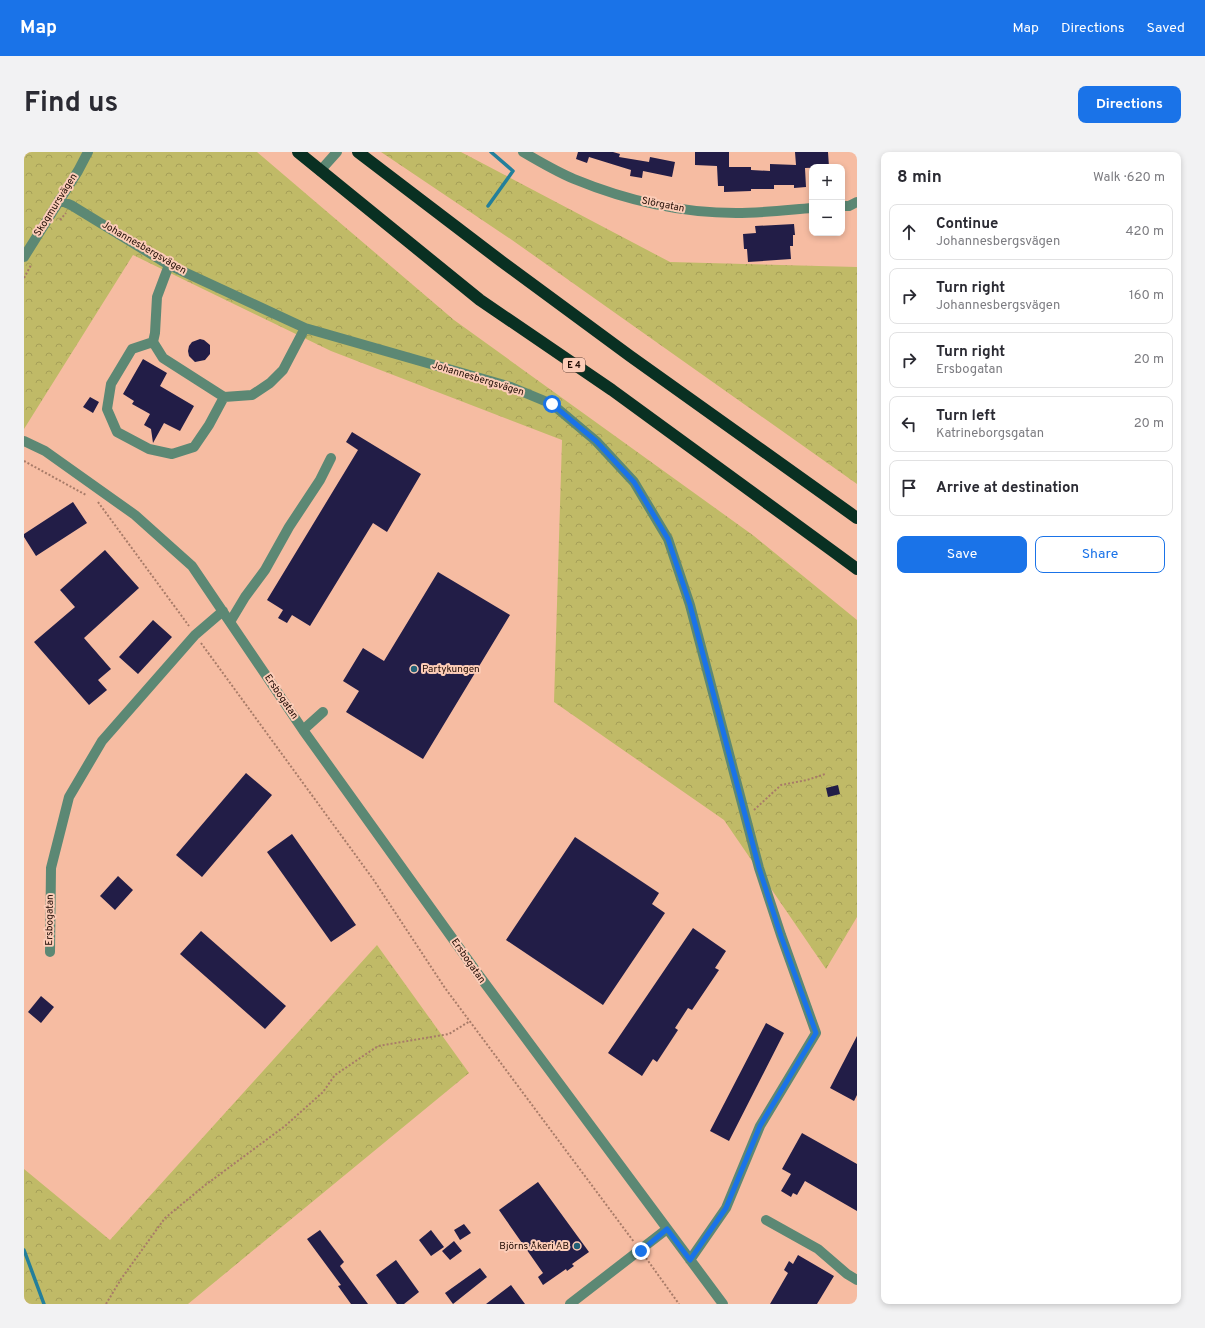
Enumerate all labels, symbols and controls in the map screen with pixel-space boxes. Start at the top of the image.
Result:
text: Map [20,16,57,40]
text: Map [1013,20,1039,37]
text: Directions [1061,20,1125,37]
text: Saved [1147,20,1185,37]
text: Find us [24,86,118,122]
button: Directions [1078,86,1181,123]
map controls [809,164,845,236]
button: + [809,164,845,200]
text: 8 min [897,167,942,189]
text: Walk · 620 m [1093,170,1165,186]
street label: Skogmursvägen [31,171,81,239]
street label: Slörgatan [640,194,686,216]
button: − [809,200,845,236]
text: Continue [936,215,998,234]
street label: Johannesbergsvägen [99,218,189,278]
icon: ahead [898,221,920,243]
text: 420 m [1126,224,1164,240]
text: Johannesbergsvägen [936,234,1060,250]
text: Turn right [936,279,1005,298]
icon: right [898,285,920,307]
text: 160 m [1129,288,1164,304]
text: Johannesbergsvägen [936,298,1060,314]
text: Turn right [936,343,1005,362]
icon: right [898,349,920,371]
text: 20 m [1134,352,1164,368]
road number: E 4 [563,358,585,372]
street label: Johannesbergsvägen [430,359,526,399]
text: Ersbogatan [936,362,1003,378]
route start [543,395,561,413]
text: Turn left [936,407,996,426]
icon: left [898,413,920,435]
text: 20 m [1134,416,1164,432]
text: Katrineborgsgatan [936,426,1044,442]
icon: arrive [898,477,920,499]
text: Arrive at destination [936,479,1079,498]
button: Save [897,536,1027,573]
button: Share [1035,536,1165,573]
place label: Partykungen [422,663,480,676]
marker: Partykungen [409,664,419,674]
street label: Ersbogatan [261,672,301,722]
street label: Ersbogatan [43,894,57,946]
street label: Ersbogatan [448,936,488,986]
place label: Björns Åkeri AB [499,1240,569,1253]
marker: Björns Åkeri AB [572,1241,582,1251]
route end [632,1242,650,1260]

